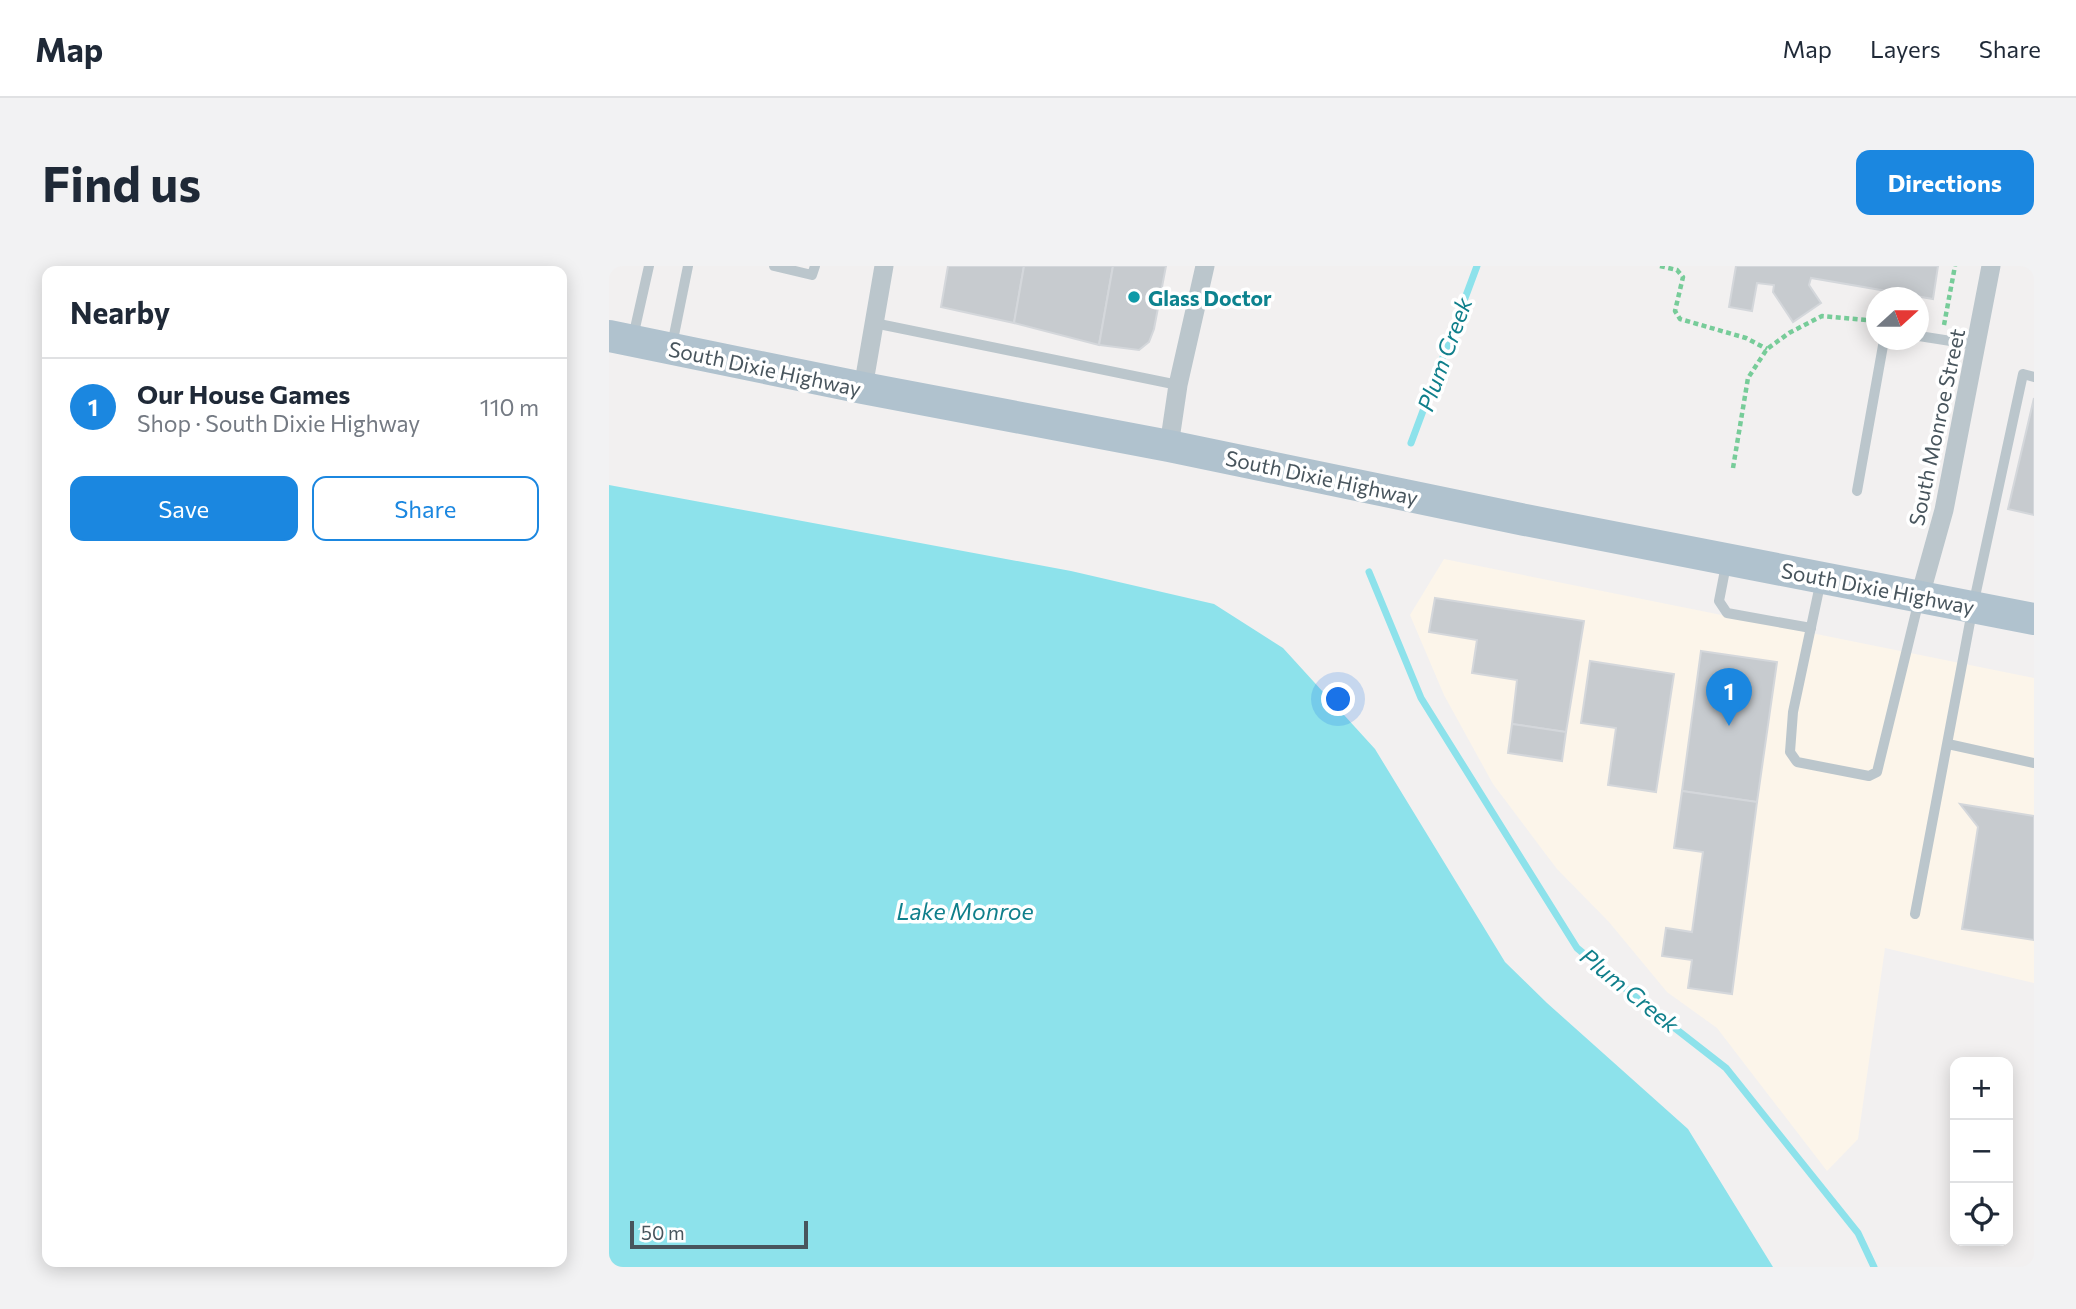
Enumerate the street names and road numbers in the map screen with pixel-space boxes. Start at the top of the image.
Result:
street label: South Monroe Street [1903,326,1969,528]
street label: South Dixie Highway [666,335,864,401]
street label: South Dixie Highway [1223,444,1421,510]
street label: South Dixie Highway [1779,557,1977,619]

